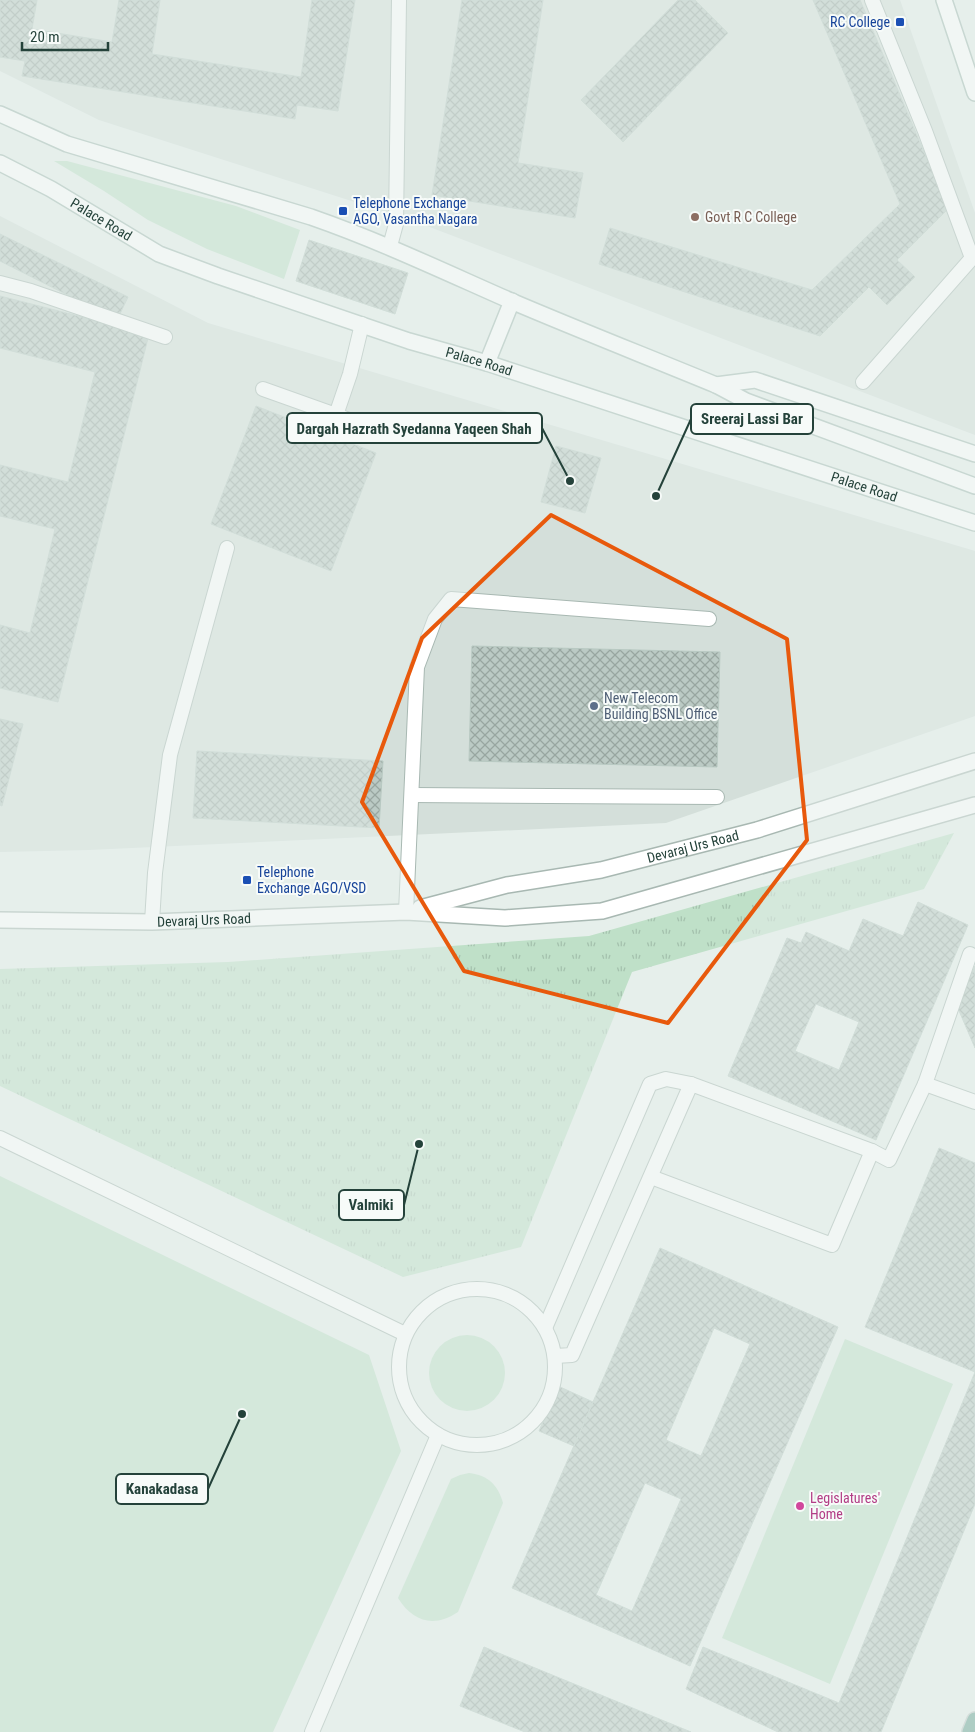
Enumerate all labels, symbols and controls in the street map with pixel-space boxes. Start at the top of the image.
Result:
place label: RC College [830,14,890,30]
marker: RC College [894,16,906,28]
scale bar [22,20,109,52]
text: 20 m [30,28,60,46]
street label: Palace Road [68,195,135,244]
place label: Telephone Exchange AGO, Vasantha Nagara [353,195,478,227]
marker: Telephone Exchange AGO, Vasantha Nagara [337,205,349,217]
place label: Govt R C College [705,209,797,225]
marker: Govt R C College [689,211,701,223]
street label: Palace Road [444,344,514,379]
callout: Sreeraj Lassi Bar [691,404,813,434]
text: Sreeraj Lassi Bar [701,410,803,428]
callout: Dargah Hazrath Syedanna Yaqeen Shah [287,413,542,443]
text: Dargah Hazrath Syedanna Yaqeen Shah [296,420,532,438]
street label: Palace Road [829,468,899,505]
place label: New Telecom Building BSNL Office [604,690,718,722]
marker: New Telecom Building BSNL Office [588,700,600,712]
street label: Devaraj Urs Road [645,827,740,866]
place label: Telephone Exchange AGO/VSD [257,864,366,896]
marker: Telephone Exchange AGO/VSD [241,874,253,886]
street label: Devaraj Urs Road [157,910,251,930]
callout: Valmiki [339,1190,404,1220]
text: Valmiki [348,1196,394,1214]
callout: Kanakadasa [116,1474,208,1504]
text: Kanakadasa [126,1480,198,1498]
place label: Legislatures' Home [810,1490,880,1522]
marker: Legislatures' Home [794,1500,806,1512]

